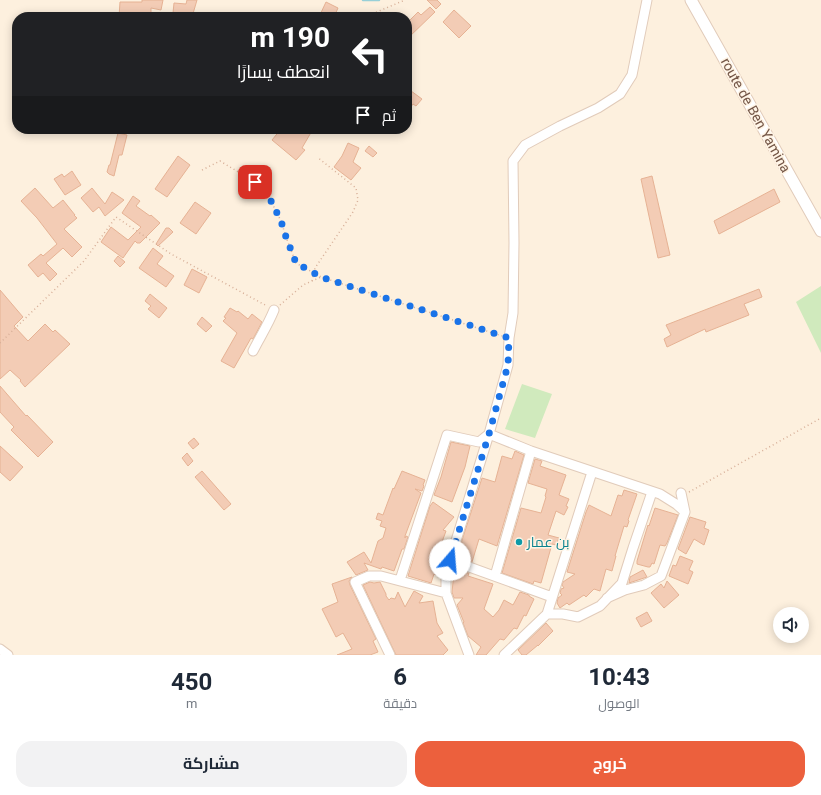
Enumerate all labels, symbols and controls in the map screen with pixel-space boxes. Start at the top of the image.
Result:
text: 190 m [251,21,330,54]
icon: left [344,28,396,80]
street label: route de Ben Yamina [718,55,794,175]
text: انعطف يسارًا [237,61,330,82]
icon: arrive [352,104,374,126]
text: ثم [382,107,396,125]
pin [238,165,272,199]
icon: arrive [244,171,266,193]
place label: بن عمار [526,534,570,550]
marker: بن عمار [514,537,524,547]
position arrow [429,539,471,581]
map controls [773,607,809,643]
button: sound [773,607,809,643]
text: 6 [393,663,407,691]
text: 10:43 [588,663,650,691]
text: 450 [171,668,212,696]
text: m [186,696,197,711]
text: دقيقة [383,696,417,711]
text: الوصول [598,696,640,711]
button: مشاركة [16,741,407,787]
button: خروج [415,741,805,787]

